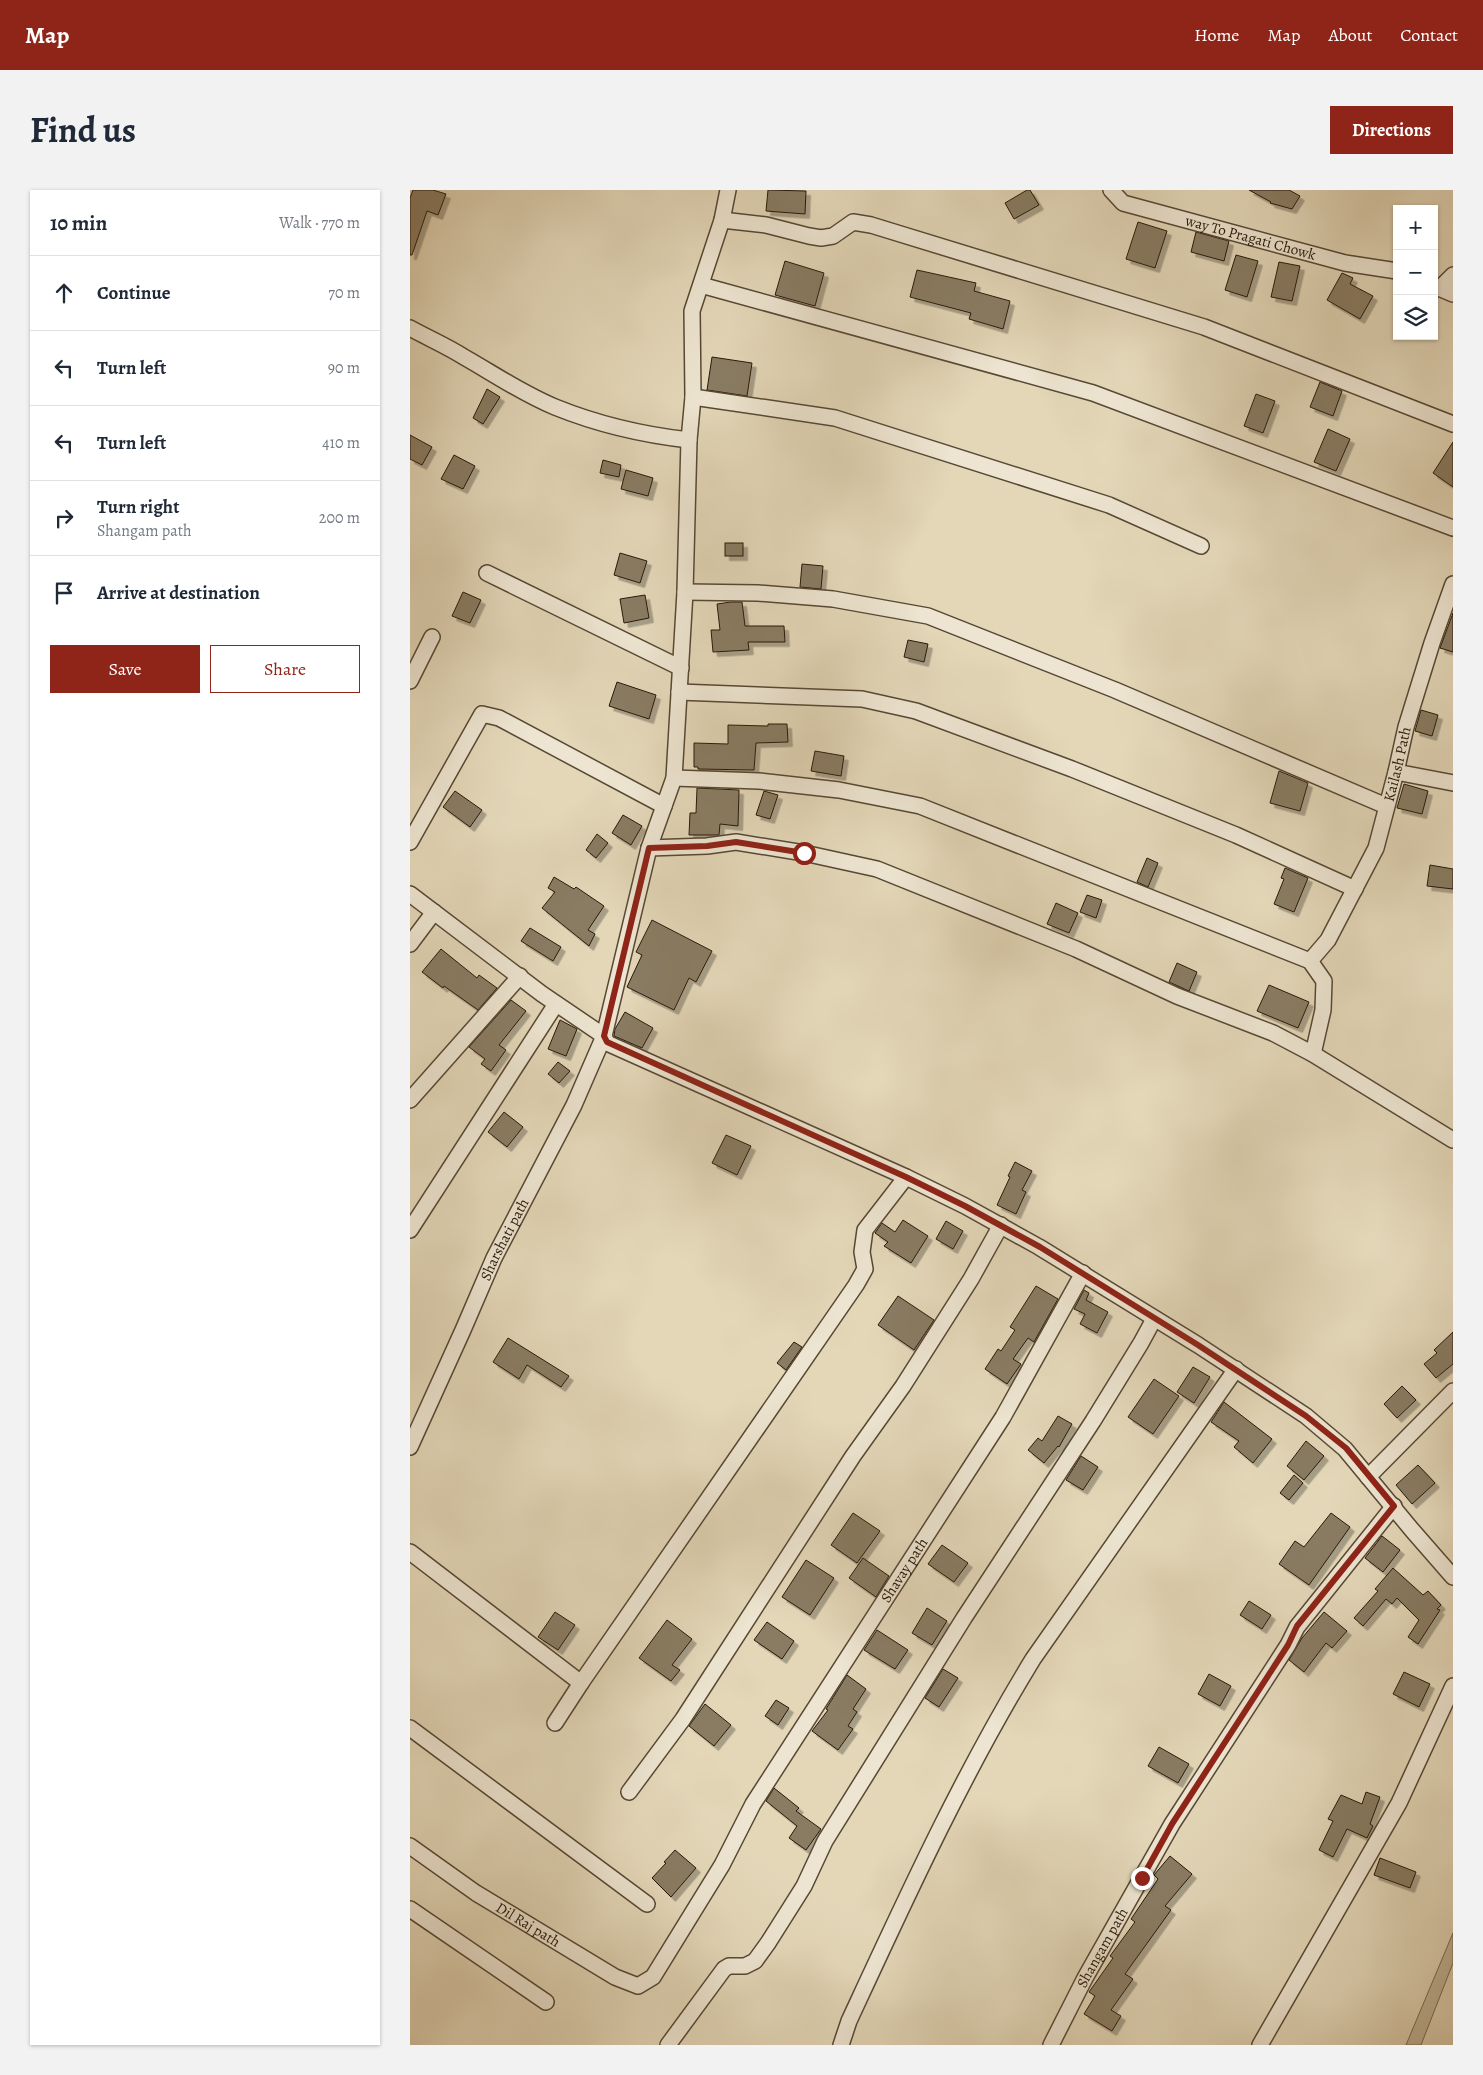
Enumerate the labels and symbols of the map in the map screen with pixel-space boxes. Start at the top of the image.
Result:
street label: way To Pragati Chowk [1182,210,1319,265]
street label: Kailash Path [1379,725,1416,804]
route start [793,842,816,865]
street label: Sharshati path [475,1195,533,1284]
street label: Shavay path [876,1534,932,1606]
route end [1131,1867,1154,1890]
street label: Dil Raj path [492,1897,564,1952]
street label: Shangam path [1072,1904,1133,1991]

